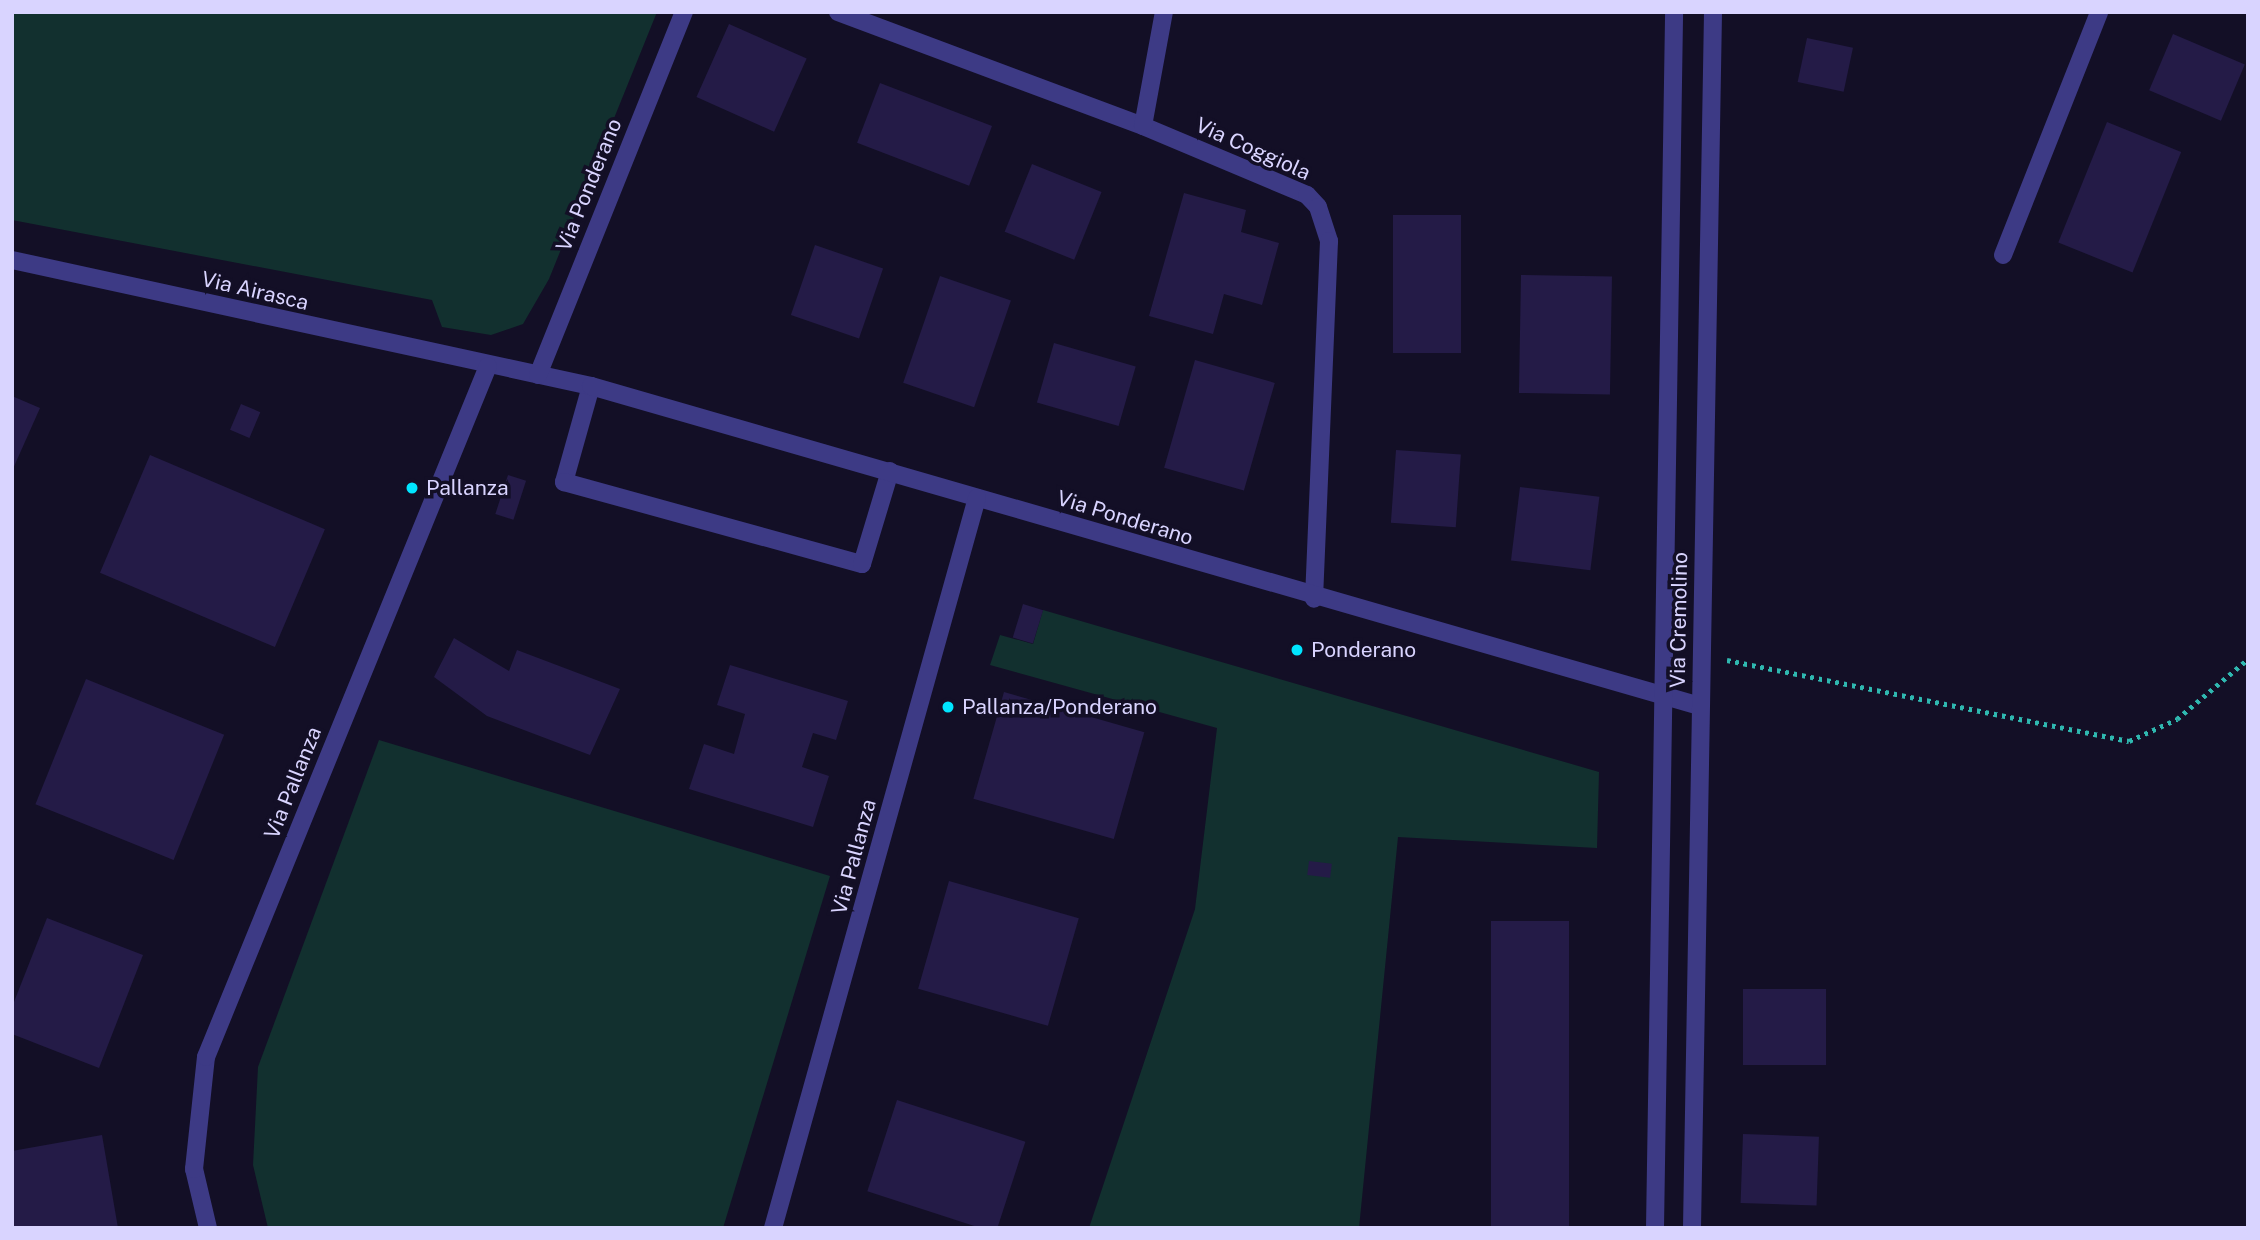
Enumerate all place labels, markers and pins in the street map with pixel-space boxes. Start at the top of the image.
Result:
place label: Pallanza [426,475,509,501]
marker: Pallanza [404,480,420,496]
place label: Ponderano [1311,637,1416,663]
marker: Ponderano [1289,642,1305,658]
place label: Pallanza/Ponderano [962,694,1157,720]
marker: Pallanza/Ponderano [940,699,956,715]

